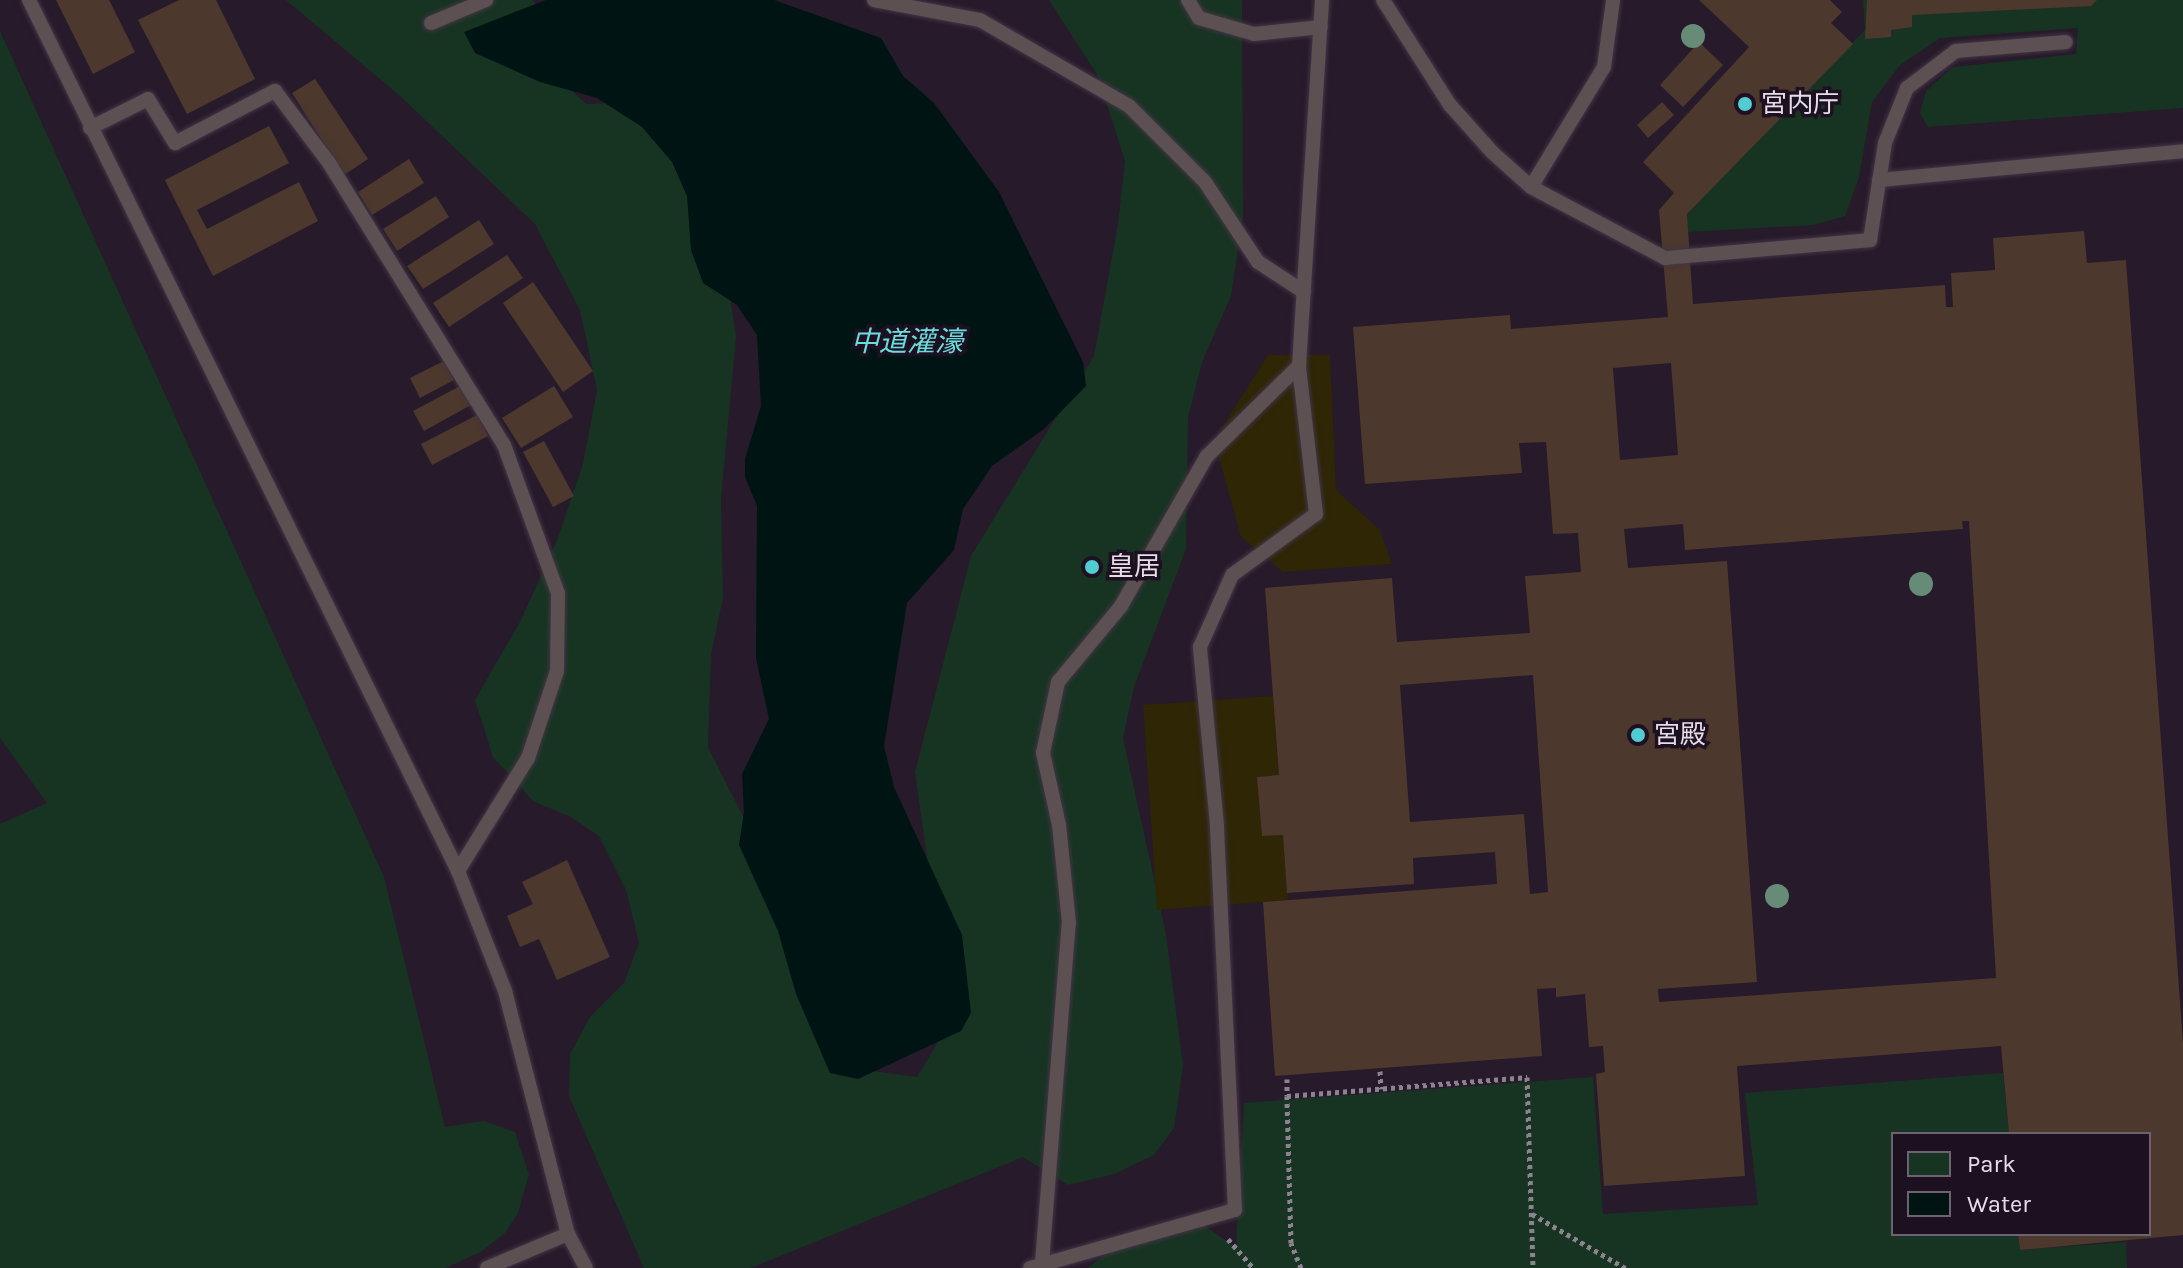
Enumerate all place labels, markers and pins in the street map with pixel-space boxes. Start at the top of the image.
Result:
place label: 宮内庁 [1761,88,1839,120]
marker: 宮内庁 [1736,95,1754,113]
place label: 皇居 [1108,551,1160,583]
marker: 皇居 [1083,558,1101,576]
place label: 宮殿 [1654,719,1706,751]
marker: 宮殿 [1629,726,1647,744]

